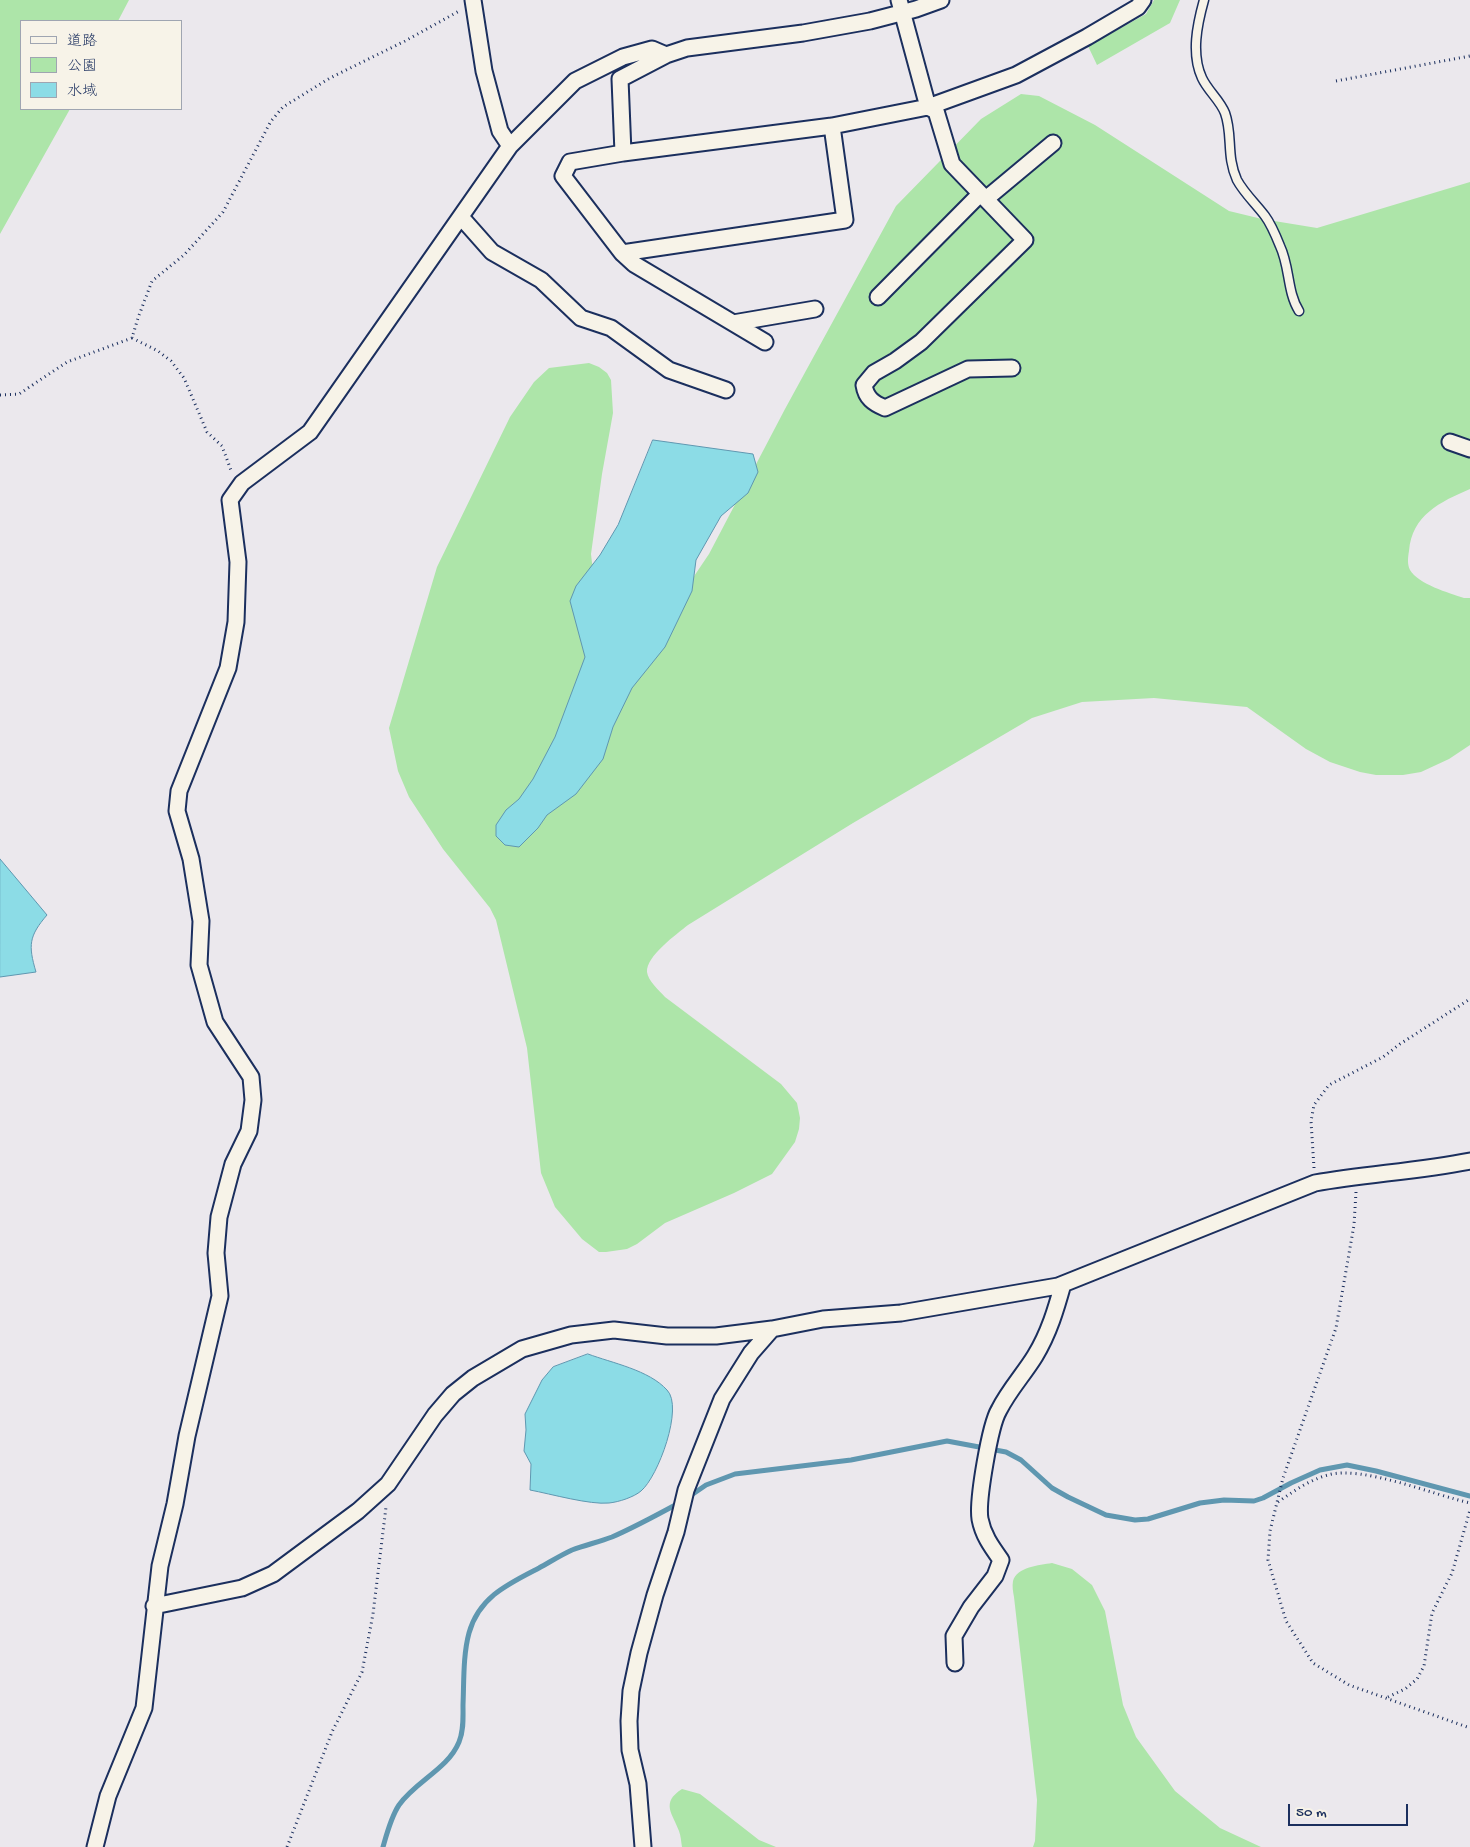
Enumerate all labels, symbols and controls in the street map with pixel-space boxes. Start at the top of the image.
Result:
legend [20,20,182,110]
text: 道路 [67,33,97,51]
text: 公園 [67,58,97,76]
text: 水域 [67,83,97,101]
scale bar [1290,1794,1410,1826]
text: 50 m [1296,1804,1327,1822]

